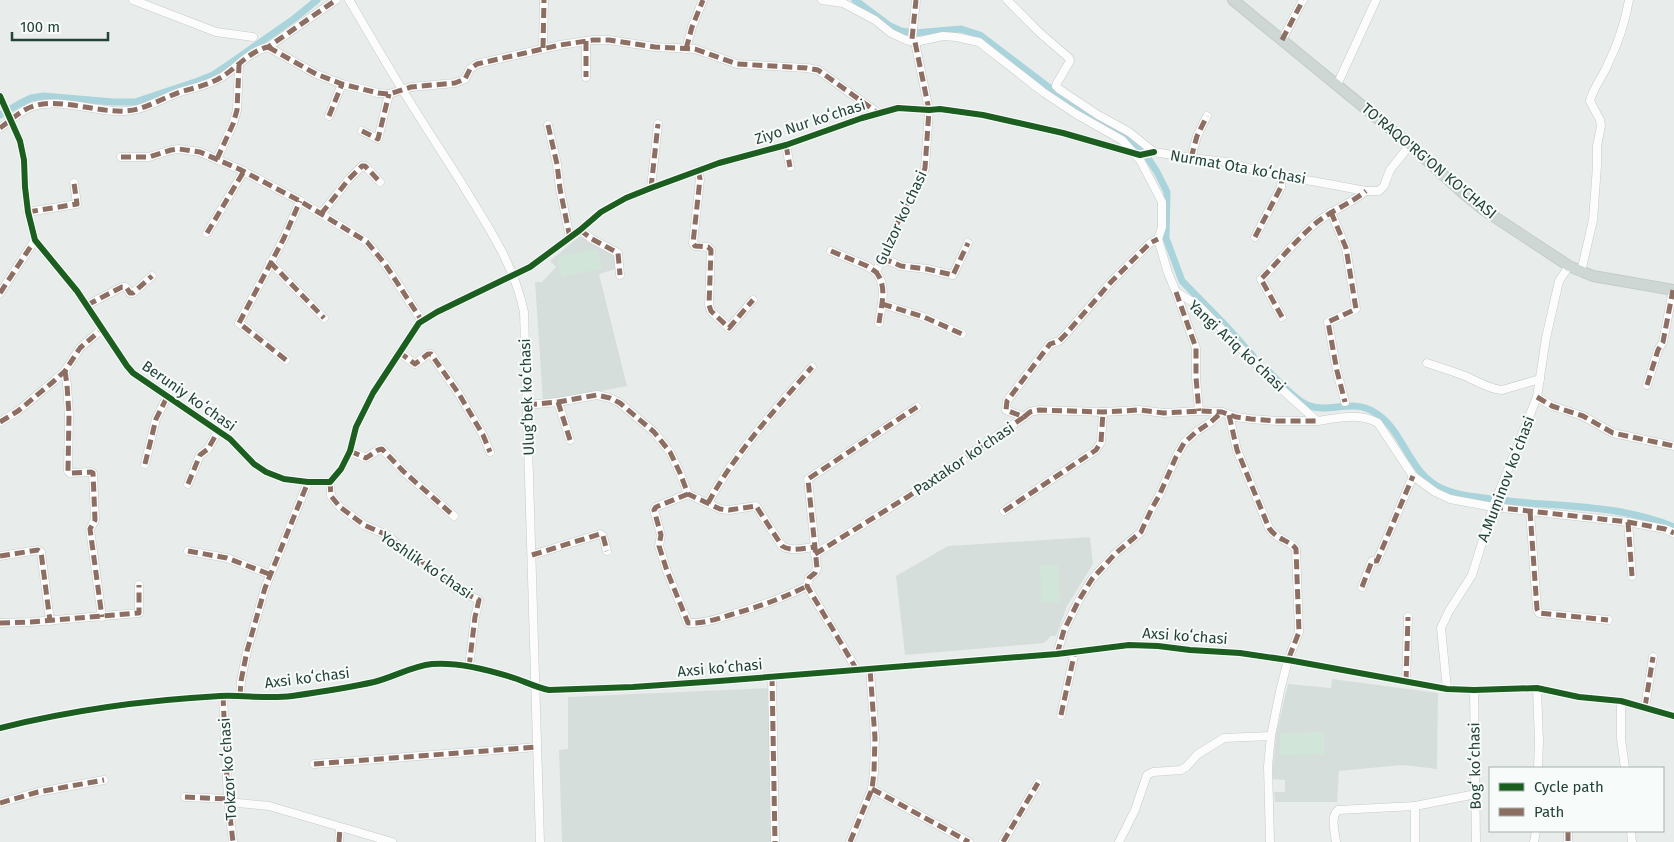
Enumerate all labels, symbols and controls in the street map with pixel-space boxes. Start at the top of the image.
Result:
scale bar [12,10,109,42]
text: 100 m [20,18,60,36]
street label: Ziyo Nur koʻchasi [752,96,868,148]
street label: TO'RAQO'RG'ON KO'CHASI [1358,99,1500,223]
street label: Nurmat Ota koʻchasi [1169,146,1307,188]
street label: Gulzor koʻchasi [871,168,931,268]
street label: Yangi Ariq koʻchasi [1185,296,1289,396]
street label: Ulugʻbek koʻchasi [516,338,538,456]
street label: Beruniy koʻchasi [138,357,240,435]
street label: A.Muminov koʻchasi [1474,414,1538,544]
street label: Paxtakor koʻchasi [910,419,1018,499]
street label: Yoshlik koʻchasi [377,528,475,602]
street label: Axsi koʻchasi [1142,624,1228,648]
street label: Axsi koʻchasi [677,655,763,681]
street label: Axsi koʻchasi [263,664,351,692]
street label: Tokzor koʻchasi [215,717,241,821]
street label: Bogʻ koʻchasi [1465,722,1485,810]
legend [1489,767,1664,832]
text: Cycle path [1534,778,1604,796]
text: Path [1534,803,1564,821]

